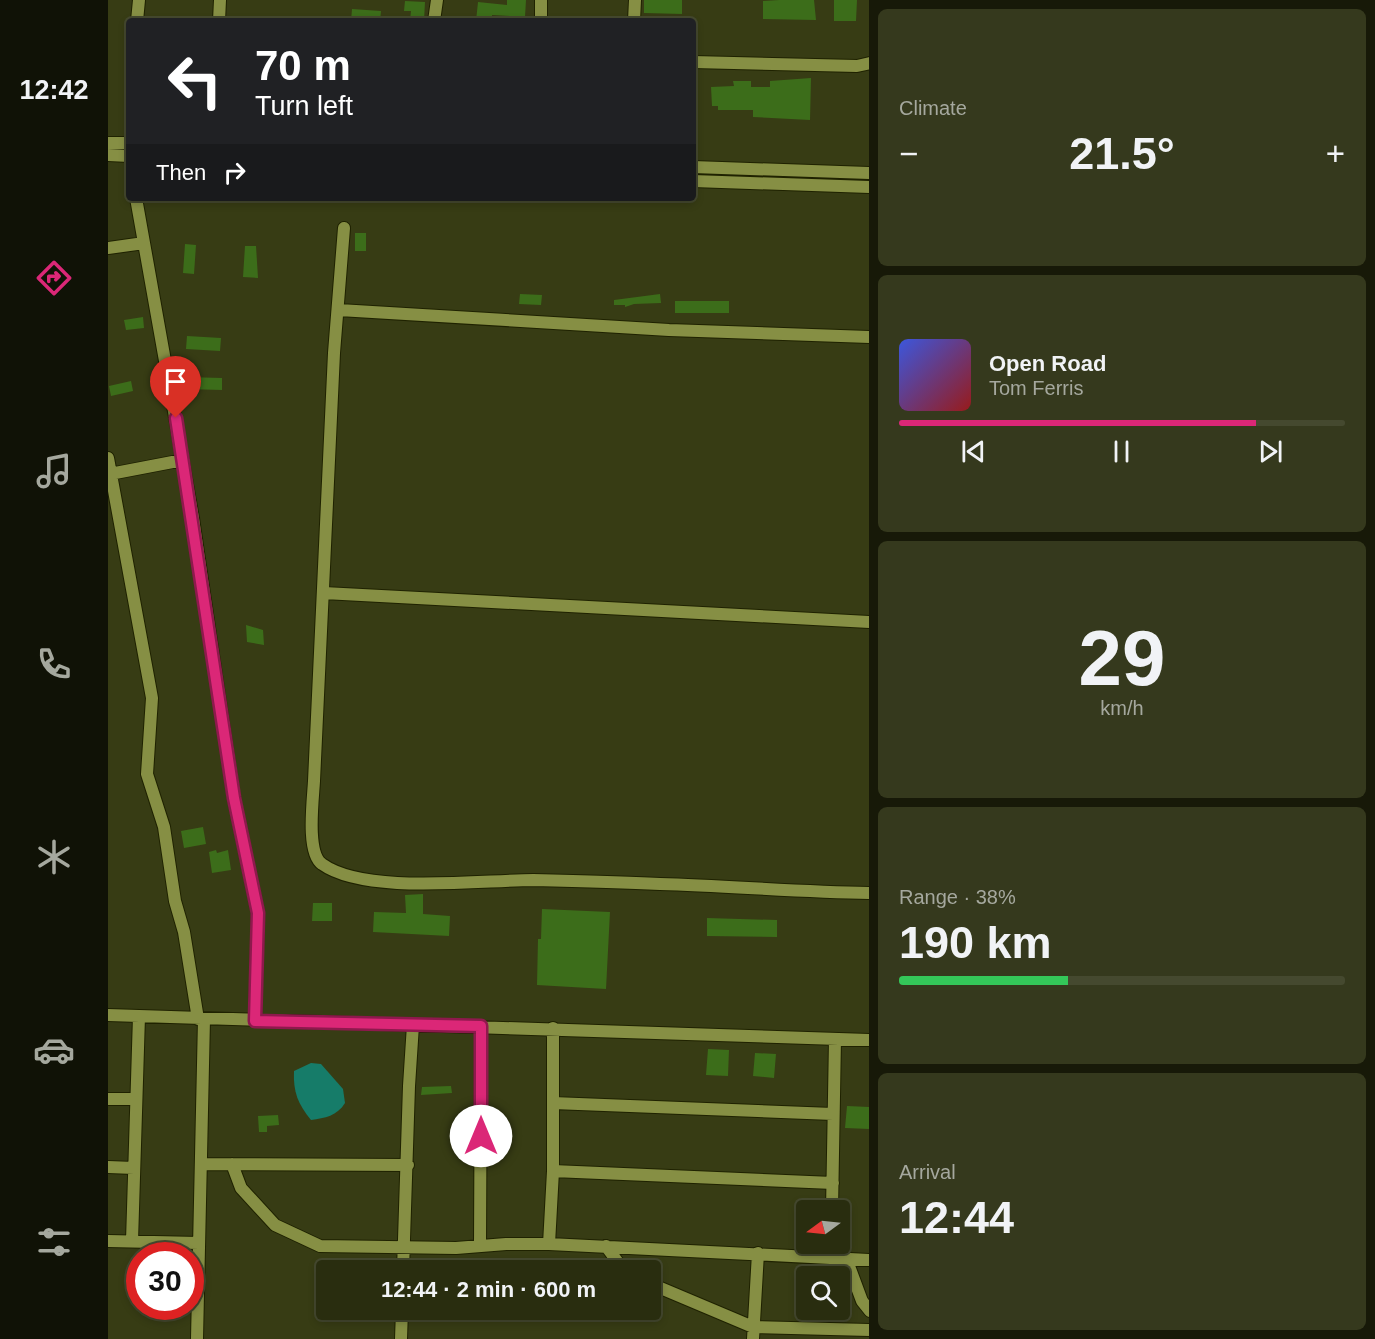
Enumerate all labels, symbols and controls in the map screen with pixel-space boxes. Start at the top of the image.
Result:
icon: left [156,42,234,120]
text: 70 m [255,42,351,89]
text: 12:42 [19,75,89,105]
text: Turn left [255,91,353,121]
text: Climate [899,97,967,119]
text: 21.5° [1069,128,1175,179]
text: − [899,135,918,172]
text: + [1326,135,1345,172]
icon: right [218,156,251,189]
text: Then [156,160,206,185]
icon: directions [33,257,75,299]
text: Open Road [989,351,1106,376]
pin [150,356,201,418]
icon: arrive [159,365,192,398]
text: Tom Ferris [989,377,1083,399]
icon: previous [957,435,990,468]
icon: pause [1105,435,1138,468]
icon: next [1254,435,1287,468]
icon: music [33,450,75,492]
text: 29 [1079,614,1165,702]
icon: phone [33,643,75,685]
text: km/h [1100,697,1144,719]
icon: climate [33,836,75,878]
text: Range · 38% [899,886,1016,908]
text: 190 km [899,917,1052,968]
icon: car [33,1029,75,1071]
position arrow [449,1104,513,1168]
text: Arrival [899,1161,956,1183]
text: 12:44 [899,1192,1014,1243]
north arrow [796,1200,850,1254]
map controls [796,1200,850,1320]
icon: filters [33,1221,75,1263]
speed limit sign: 30 [126,1242,204,1320]
button: search [796,1266,850,1320]
text: 12:44 · 2 min · 600 m [381,1277,596,1302]

